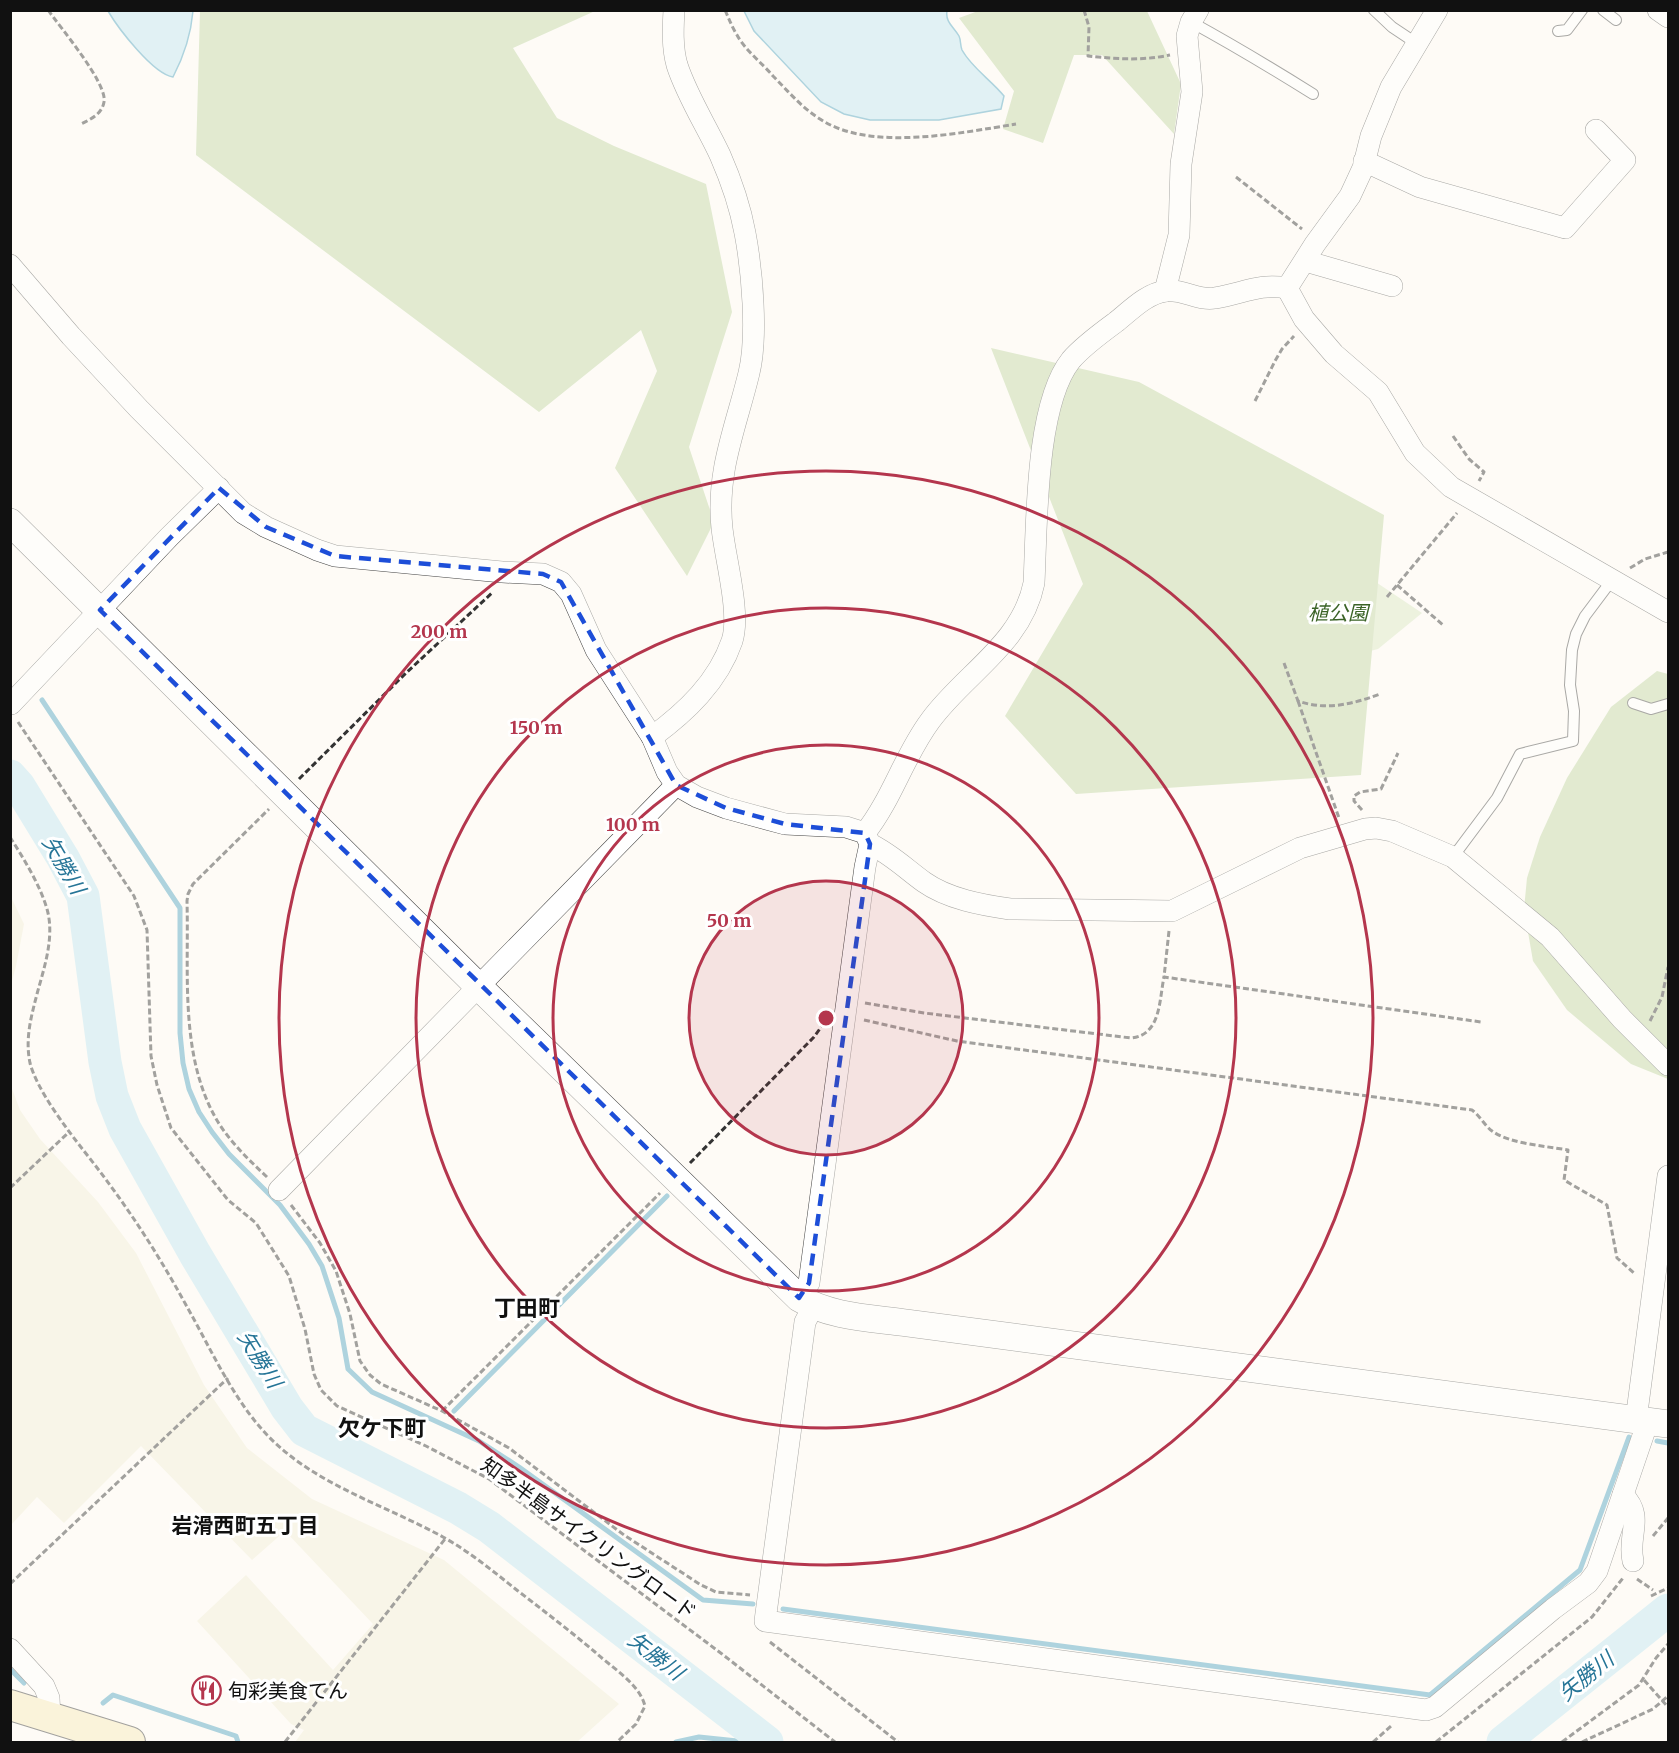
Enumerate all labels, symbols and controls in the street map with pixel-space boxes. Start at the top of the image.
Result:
park label: 植公園 [1308,600,1371,625]
text: 200 m [411,620,467,643]
text: 150 m [510,716,562,739]
text: 100 m [606,813,660,836]
water label: 矢勝川 [37,831,92,901]
text: 50 m [707,909,751,932]
centre of rings [816,1008,836,1028]
district label: 丁田町 [494,1294,560,1322]
water label: 矢勝川 [232,1325,289,1395]
district label: 欠ケ下町 [338,1414,426,1442]
street label: 知多半島サイクリングロード [477,1452,701,1624]
district label: 岩滑西町五丁目 [172,1512,319,1539]
water label: 矢勝川 [623,1626,691,1687]
water label: 矢勝川 [1553,1644,1621,1706]
restaurant icon: 旬彩美食てん [191,1674,223,1706]
place label: 旬彩美食てん [228,1678,348,1703]

